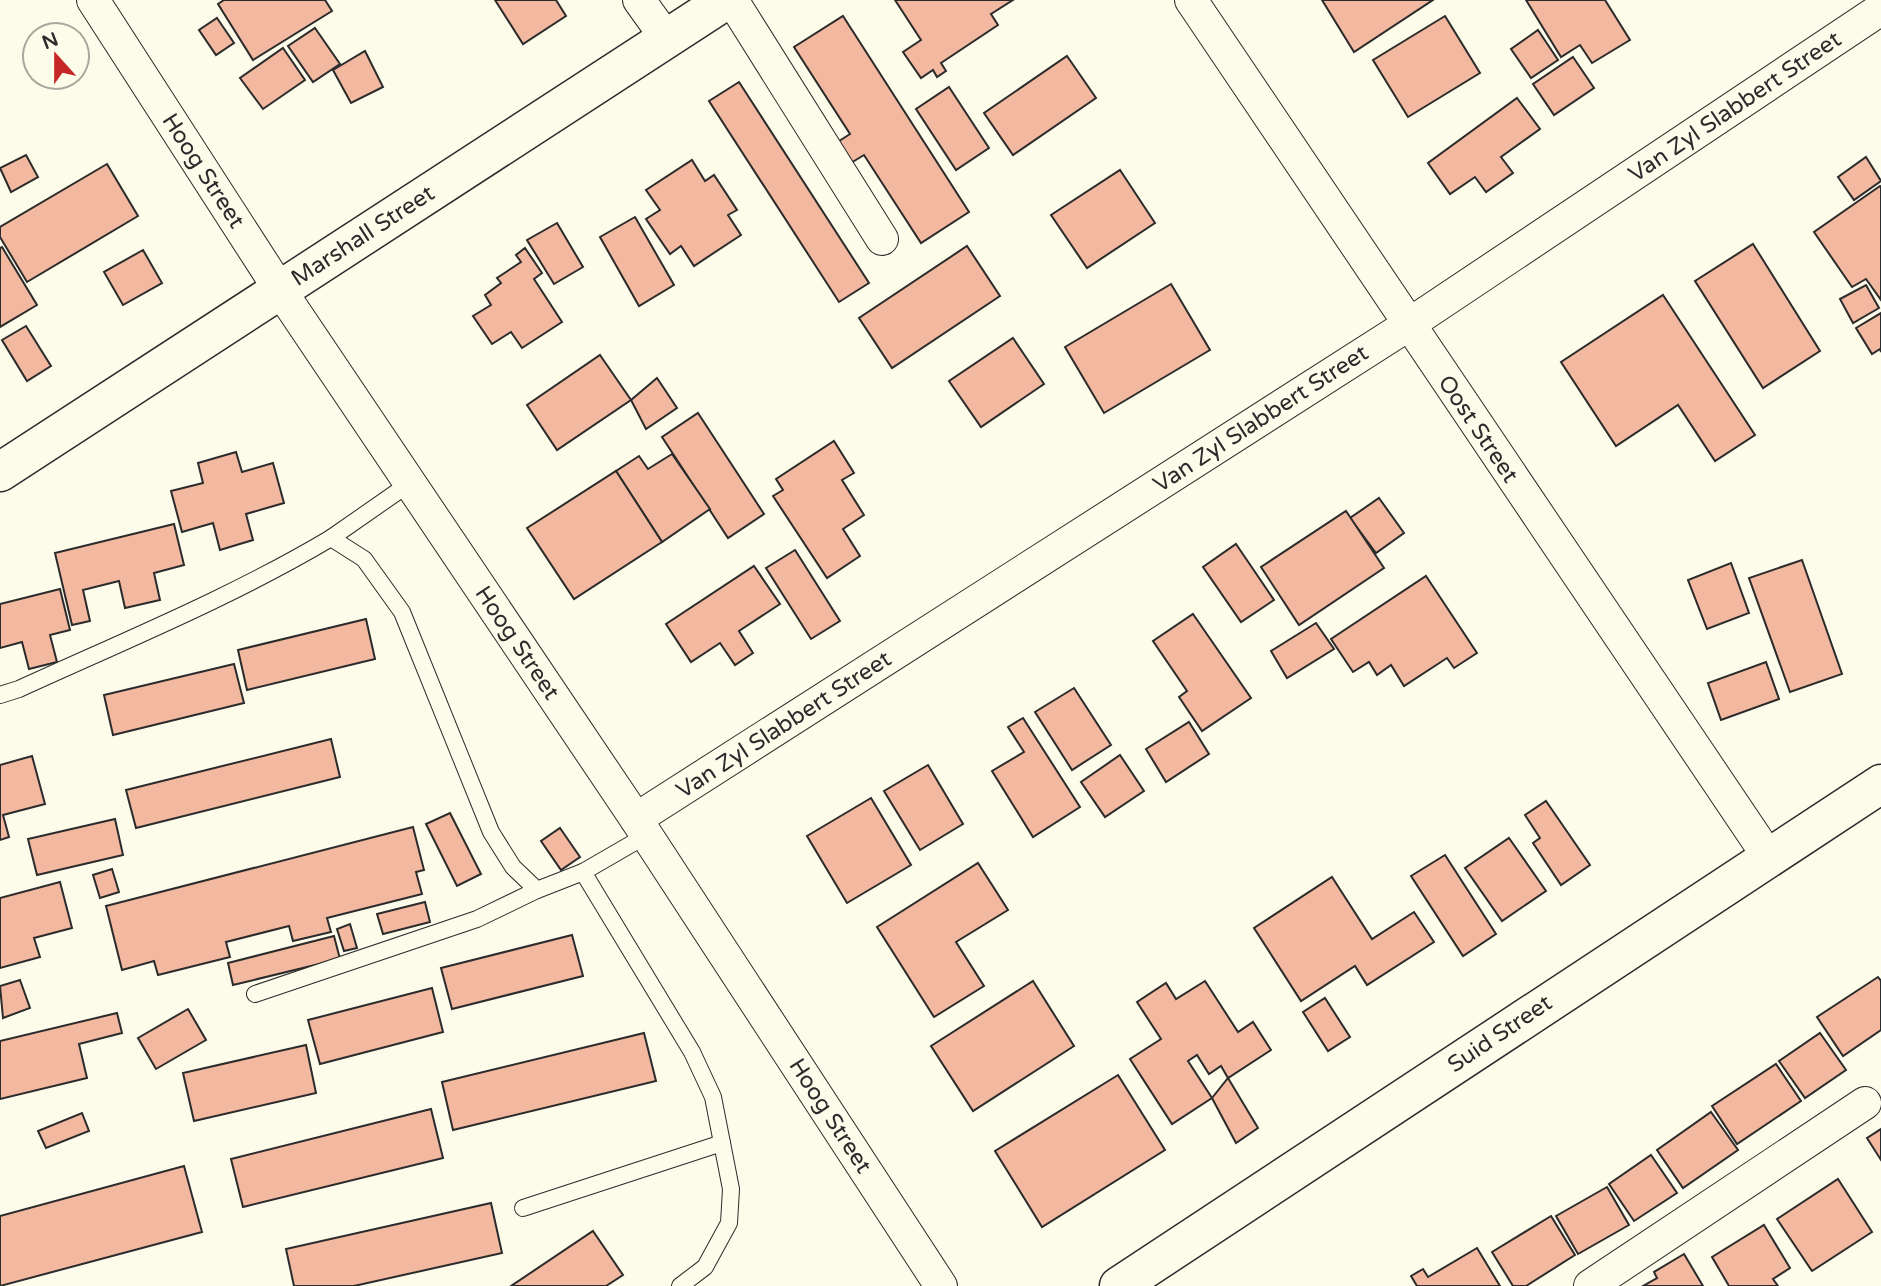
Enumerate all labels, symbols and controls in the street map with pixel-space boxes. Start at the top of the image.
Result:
north arrow [21,21,91,91]
street label: Van Zyl Slabbert Street [1623,25,1847,189]
text: N [39,28,61,54]
street label: Hoog Street [156,108,251,234]
street label: Marshall Street [286,179,440,293]
street label: Van Zyl Slabbert Street [1148,339,1374,499]
street label: Oost Street [1432,370,1524,488]
street label: Hoog Street [469,581,565,705]
street label: Van Zyl Slabbert Street [671,645,897,805]
street label: Suid Street [1442,989,1558,1079]
street label: Hoog Street [783,1053,878,1179]

